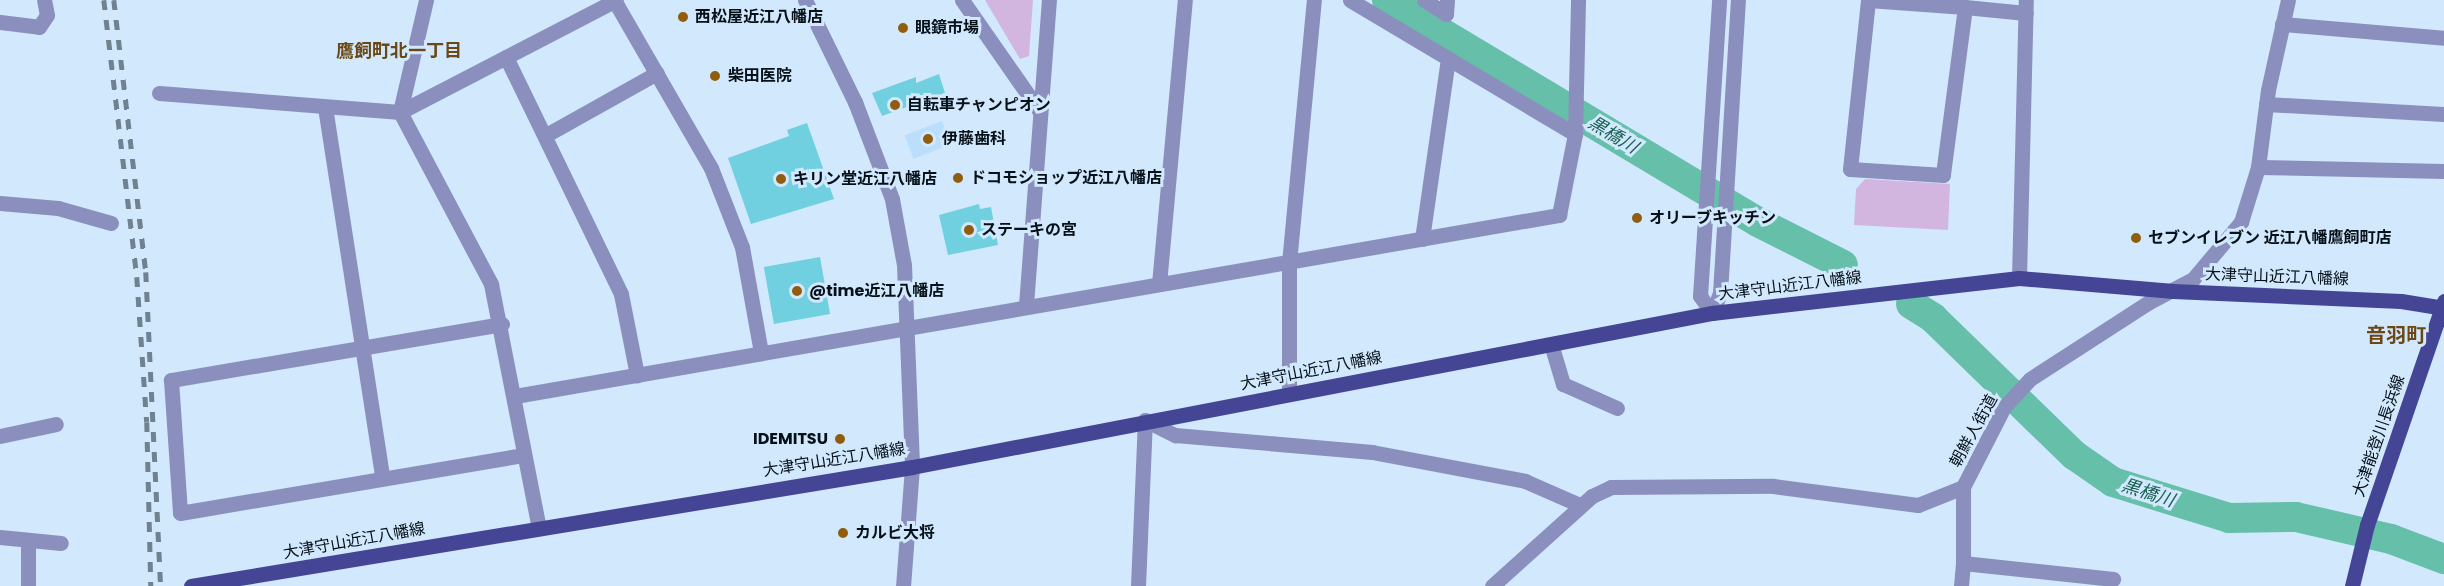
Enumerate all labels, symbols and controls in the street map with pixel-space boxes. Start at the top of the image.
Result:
place label: 西松屋近江八幡店 [695,7,823,27]
marker: 西松屋近江八幡店 [676,10,690,24]
place label: 眼鏡市場 [915,18,979,38]
marker: 眼鏡市場 [896,21,910,35]
district label: 鷹飼町北一丁目 [336,40,462,62]
place label: 柴田医院 [728,66,792,86]
marker: 柴田医院 [706,67,724,85]
place label: 自転車チャンピオン [907,95,1051,115]
marker: 自転車チャンピオン [888,98,902,112]
water label: 黒橋川 [1584,112,1642,158]
place label: 伊藤歯科 [942,129,1006,149]
marker: 伊藤歯科 [919,130,937,148]
place label: ドコモショップ近江八幡店 [970,168,1162,188]
place label: キリン堂近江八幡店 [793,169,937,189]
marker: ドコモショップ近江八幡店 [951,171,965,185]
marker: キリン堂近江八幡店 [774,172,788,186]
place label: オリーブキッチン [1649,208,1777,228]
marker: オリーブキッチン [1630,211,1644,225]
place label: ステーキの宮 [981,220,1077,240]
marker: ステーキの宮 [962,223,976,237]
place label: セブンイレブン 近江八幡鷹飼町店 [2148,228,2391,248]
marker: セブンイレブン 近江八幡鷹飼町店 [2129,231,2143,245]
street label: 大津守山近江八幡線 [2205,265,2349,289]
street label: 大津守山近江八幡線 [1717,268,1863,304]
place label: @time近江八幡店 [809,281,944,301]
marker: @time近江八幡店 [790,284,804,298]
district label: 音羽町 [2366,323,2426,347]
street label: 大津守山近江八幡線 [1238,348,1384,394]
street label: 大津能登川長浜線 [2349,372,2409,500]
street label: 朝鮮人街道 [1946,391,2002,471]
place label: IDEMITSU [753,429,828,449]
marker: IDEMITSU [833,432,847,446]
street label: 大津守山近江八幡線 [761,439,907,481]
water label: 黒橋川 [2119,474,2177,512]
street label: 大津守山近江八幡線 [281,519,427,563]
place label: カルビ大将 [855,523,935,543]
marker: カルビ大将 [836,526,850,540]

